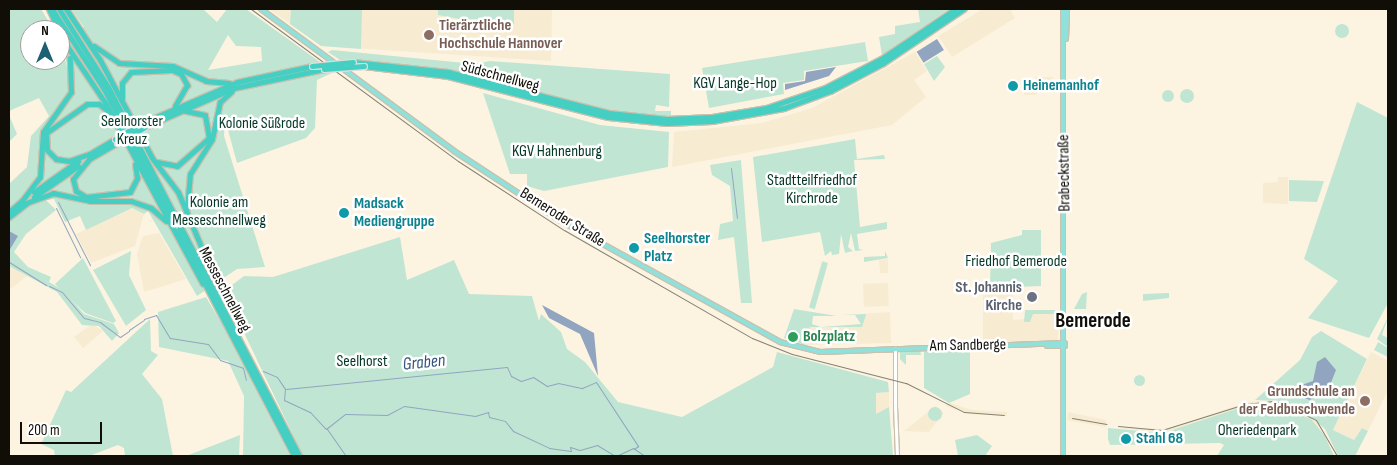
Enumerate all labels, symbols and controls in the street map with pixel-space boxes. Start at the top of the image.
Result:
place label: Tierärztliche Hochschule Hannover [439,16,562,54]
north arrow [20,20,70,70]
text: N [41,22,49,39]
marker: Tierärztliche Hochschule Hannover [423,29,435,41]
street label: Südschnellweg [459,57,541,97]
park label: KGV Lange-Hop [693,74,777,94]
place label: Heinemanhof [1023,76,1099,96]
marker: Heinemanhof [1007,80,1019,92]
park label: Seelhorster Kreuz [101,112,163,150]
park label: Kolonie Süßrode [219,114,305,134]
street label: Brabeckstraße [1055,134,1075,212]
park label: KGV Hahnenburg [512,142,602,162]
park label: Stadtteilfriedhof Kirchrode [767,171,857,209]
street label: Bemeroder Straße [516,184,608,252]
park label: Kolonie am Messeschnellweg [172,193,266,231]
place label: Madsack Mediengruppe [354,194,434,232]
marker: Madsack Mediengruppe [338,207,350,219]
place label: Seelhorster Platz [644,229,710,267]
marker: Seelhorster Platz [628,242,640,254]
street label: Messeschnellweg [194,244,254,336]
park label: Friedhof Bemerode [965,252,1067,272]
place label: St. Johannis Kirche [955,278,1022,316]
marker: St. Johannis Kirche [1026,291,1038,303]
district label: Bemerode [1055,308,1131,334]
place label: Bolzplatz [803,327,855,347]
marker: Bolzplatz [787,331,799,343]
street label: Am Sandberge [930,336,1006,356]
water label: Graben [402,350,446,376]
park label: Seelhorst [336,352,388,372]
place label: Grundschule an der Feldbuschwende [1239,382,1355,420]
marker: Grundschule an der Feldbuschwende [1359,395,1371,407]
scale bar [22,412,105,444]
text: 200 m [28,421,60,440]
park label: Oheriedenpark [1218,421,1296,441]
place label: Stahl 68 [1136,429,1183,449]
marker: Stahl 68 [1120,433,1132,445]

